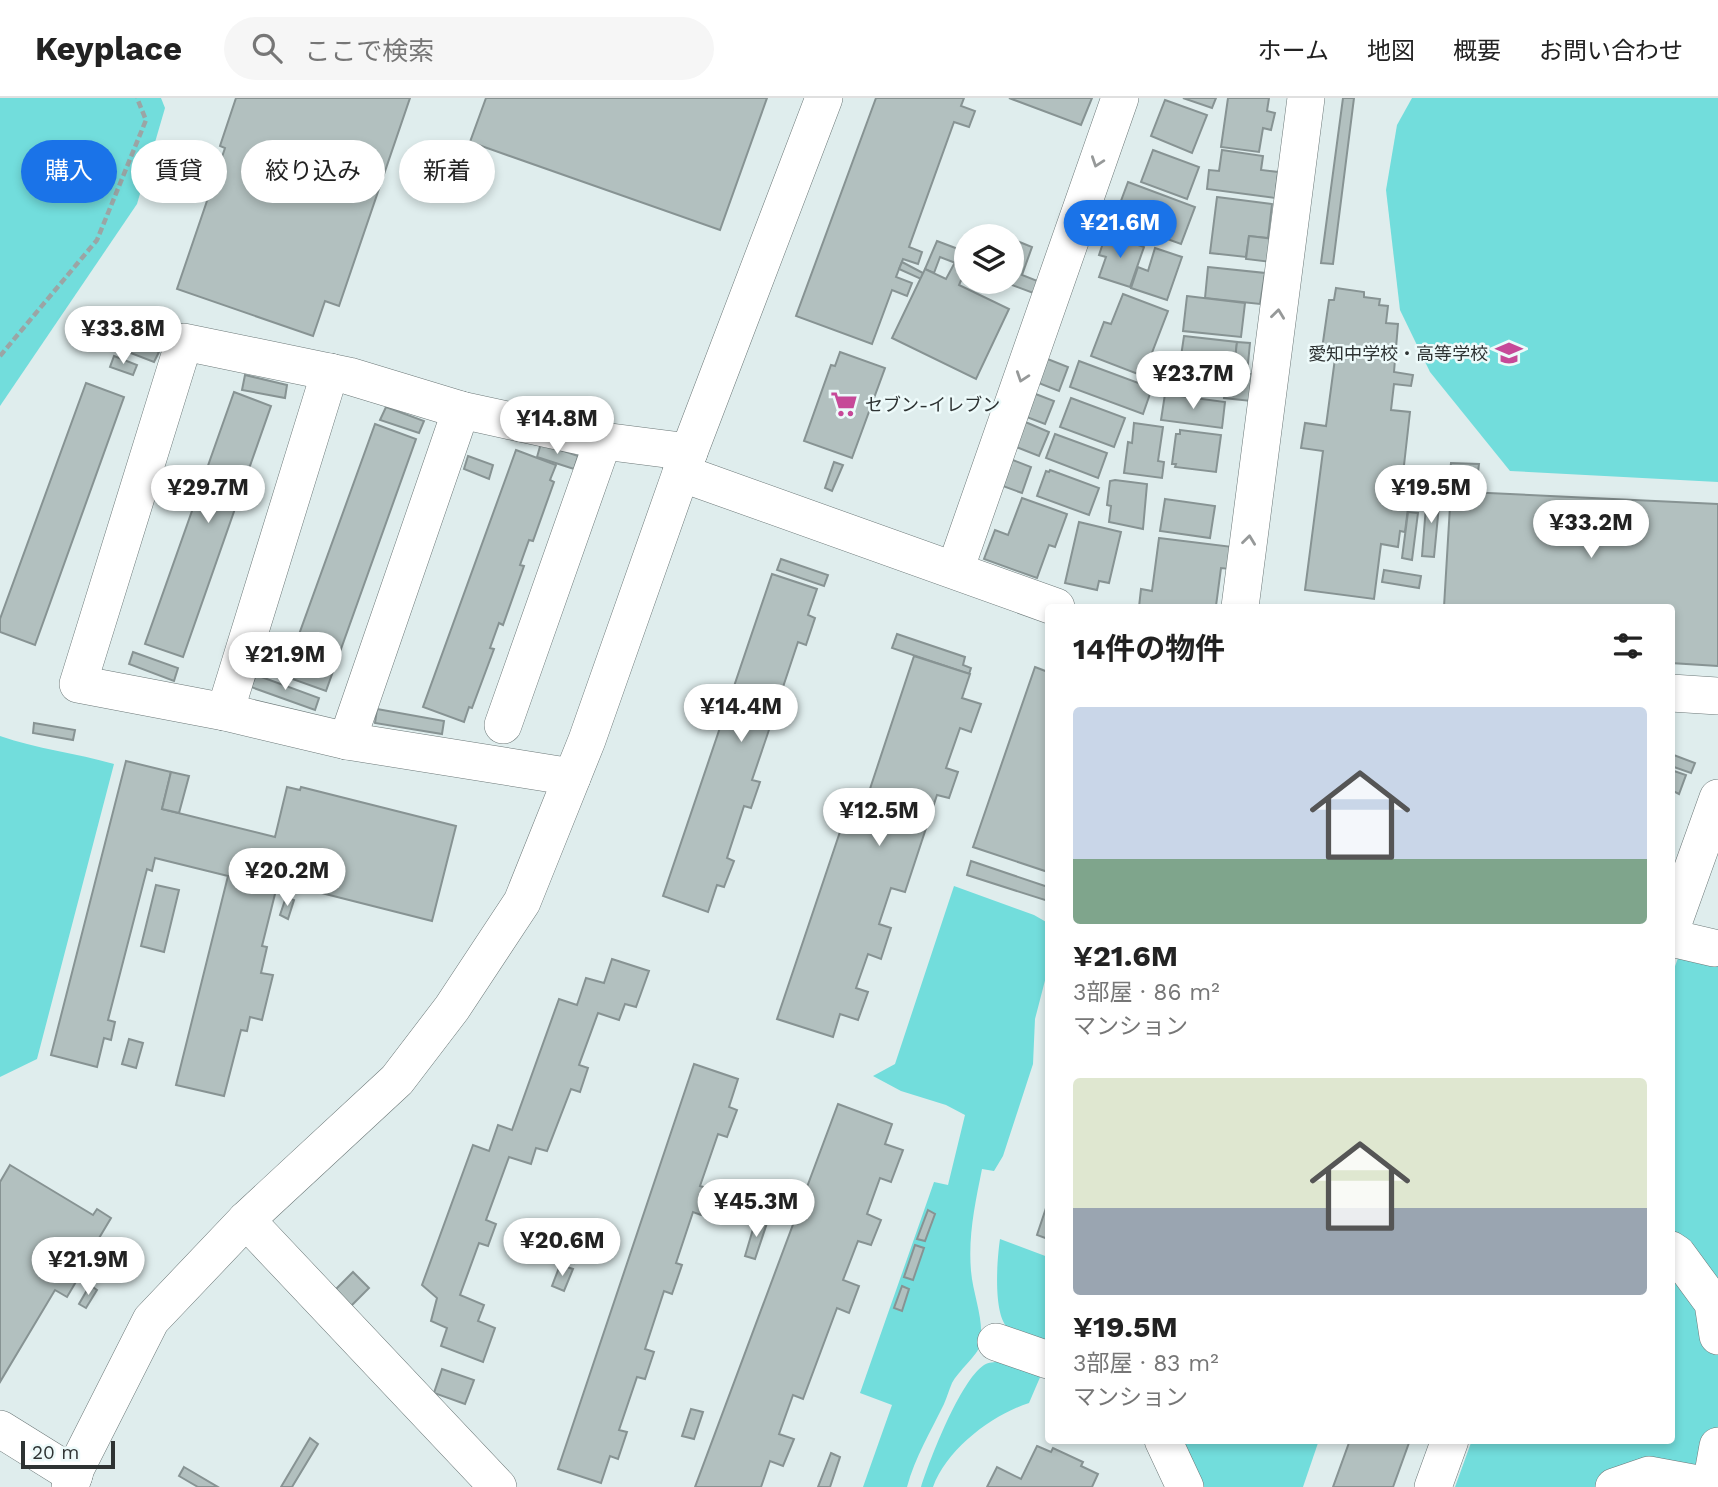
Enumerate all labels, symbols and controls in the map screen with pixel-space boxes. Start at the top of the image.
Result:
search box [224,17,714,80]
text: Keyplace [35,29,182,68]
icon: search [248,29,286,67]
text: ここで検索 [304,36,434,66]
text: ホーム [1258,37,1329,65]
text: 地図 [1367,37,1415,65]
text: 概要 [1453,37,1501,65]
text: お問い合わせ [1539,37,1683,65]
chip: 購入 [21,140,117,203]
chip: 賃貸 [131,140,227,203]
chip: 絞り込み [241,140,385,203]
chip: 新着 [399,140,495,203]
one-way arrow [1091,156,1105,168]
pin: ¥21.6M [1063,200,1177,260]
text: ¥21.6M [1080,209,1160,236]
map controls [954,224,1024,294]
button: layers [954,224,1024,294]
pin: ¥33.8M [66,306,180,366]
one-way arrow [1271,308,1286,320]
text: ¥33.8M [81,315,165,342]
school or university icon: 愛知中学校・高等学校 [1494,338,1524,368]
place label: 愛知中学校・高等学校 [1308,343,1488,364]
pin: ¥23.7M [1136,352,1250,411]
text: ¥23.7M [1152,360,1234,387]
one-way arrow [1016,371,1030,383]
supermarket icon: セブン-イレブン [829,389,859,419]
place label: セブン-イレブン [865,394,1000,415]
pin: ¥14.8M [500,396,614,456]
text: ¥14.8M [516,405,598,432]
pin: ¥29.7M [151,466,265,525]
pin: ¥19.5M [1374,466,1488,525]
text: ¥29.7M [167,474,249,501]
text: ¥19.5M [1391,474,1471,501]
pin: ¥33.2M [1534,500,1648,560]
text: ¥33.2M [1549,509,1633,536]
one-way arrow [1241,534,1256,545]
icon: filters [1609,627,1647,665]
text: 14件の物件 [1073,631,1225,666]
pin: ¥21.9M [228,632,342,692]
text: ¥21.9M [245,641,325,668]
pin: ¥14.4M [684,684,798,744]
text: ¥14.4M [700,693,782,720]
icon: home [1297,752,1423,878]
pin: ¥12.5M [822,788,936,848]
text: ¥12.5M [839,797,919,824]
pin: ¥20.2M [230,848,344,908]
text: ¥20.2M [245,857,329,884]
text: ¥21.6M [1073,938,1178,973]
text: 3部屋 · 86 m² [1073,979,1220,1006]
text: マンション [1073,1013,1188,1040]
icon: home [1297,1123,1423,1249]
pin: ¥45.3M [699,1180,813,1239]
text: ¥45.3M [714,1188,798,1215]
pin: ¥20.6M [505,1218,619,1278]
text: ¥20.6M [519,1227,605,1254]
pin: ¥21.9M [31,1238,145,1297]
text: ¥21.9M [48,1246,128,1273]
text: ¥19.5M [1073,1309,1178,1344]
text: 3部屋 · 83 m² [1073,1350,1219,1377]
text: マンション [1073,1384,1188,1411]
scale bar [21,1438,116,1470]
text: 20 m [32,1441,79,1464]

